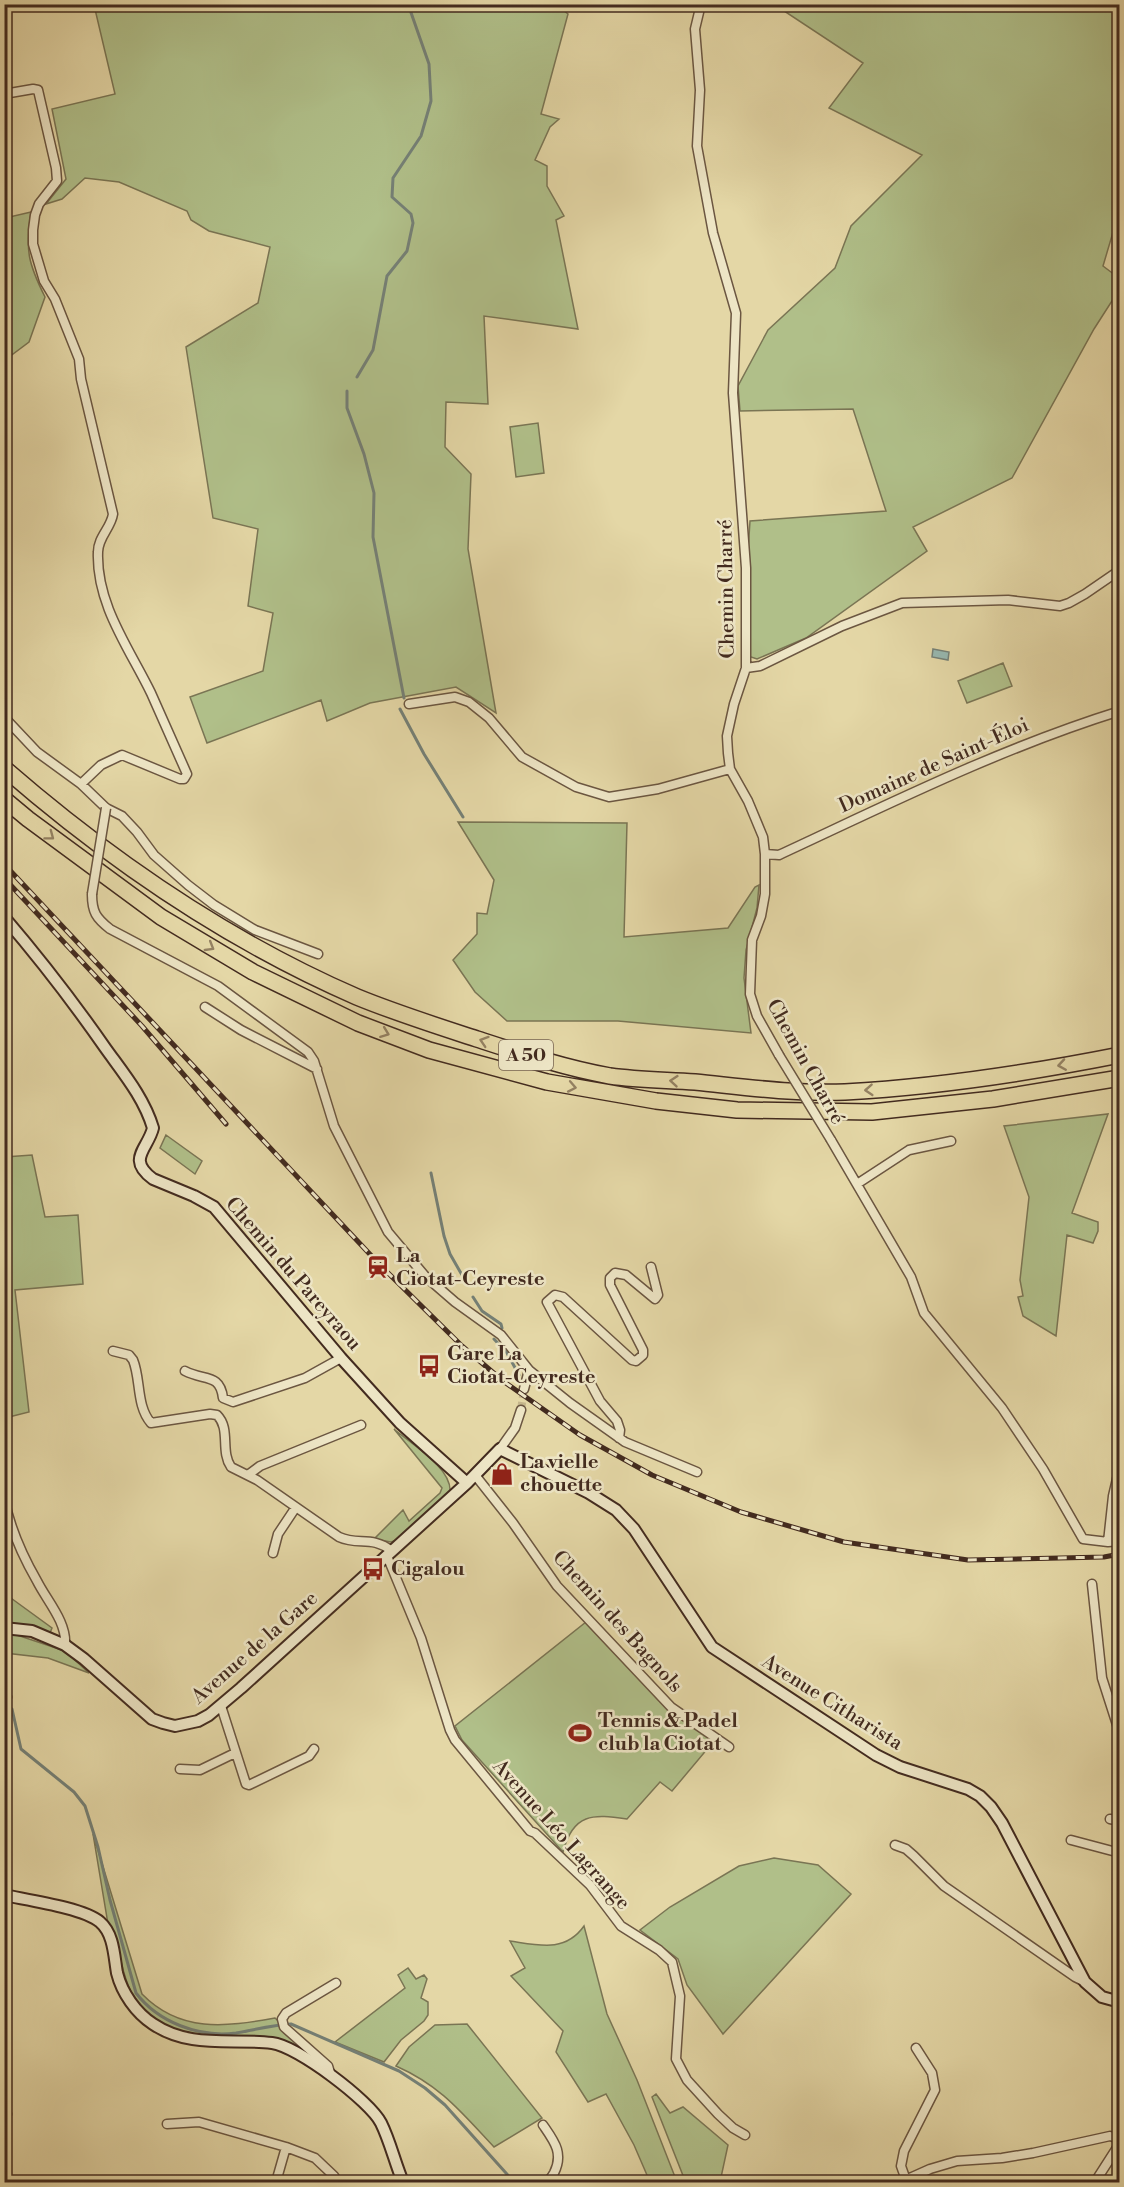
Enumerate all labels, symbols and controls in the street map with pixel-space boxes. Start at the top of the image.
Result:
street label: Chemin Charré [713,519,741,659]
street label: Domaine de Saint-Éloi [835,712,1033,819]
one-way arrow [43,829,54,840]
one-way arrow [204,939,214,951]
street label: Chemin Charré [760,995,850,1129]
one-way arrow [379,1026,390,1038]
one-way arrow [479,1036,490,1048]
road number: A 50 [499,1040,553,1070]
one-way arrow [1057,1058,1066,1070]
one-way arrow [670,1075,679,1088]
one-way arrow [566,1080,576,1093]
one-way arrow [864,1083,873,1096]
street label: Chemin du Pareyraou [220,1192,367,1356]
place label: La Ciotat-Ceyreste [396,1244,545,1292]
station icon: La Ciotat-Ceyreste [365,1254,391,1280]
place label: Gare La Ciotat-Ceyreste [447,1342,596,1390]
bus stop icon: Gare La Ciotat-Ceyreste [416,1353,442,1379]
place label: La vielle chouette [520,1450,603,1498]
shop icon: La vielle chouette [489,1461,515,1487]
street label: Chemin des Bagnols [547,1546,687,1698]
bus stop icon: Cigalou [360,1556,386,1582]
place label: Cigalou [391,1557,465,1582]
street label: Avenue de la Gare [186,1586,323,1710]
street label: Avenue Citharista [756,1649,908,1757]
place label: Tennis & Padel club la Ciotat [598,1709,738,1757]
sports icon: Tennis & Padel club la Ciotat [567,1720,593,1746]
street label: Avenue Léo Lagrange [486,1754,635,1915]

